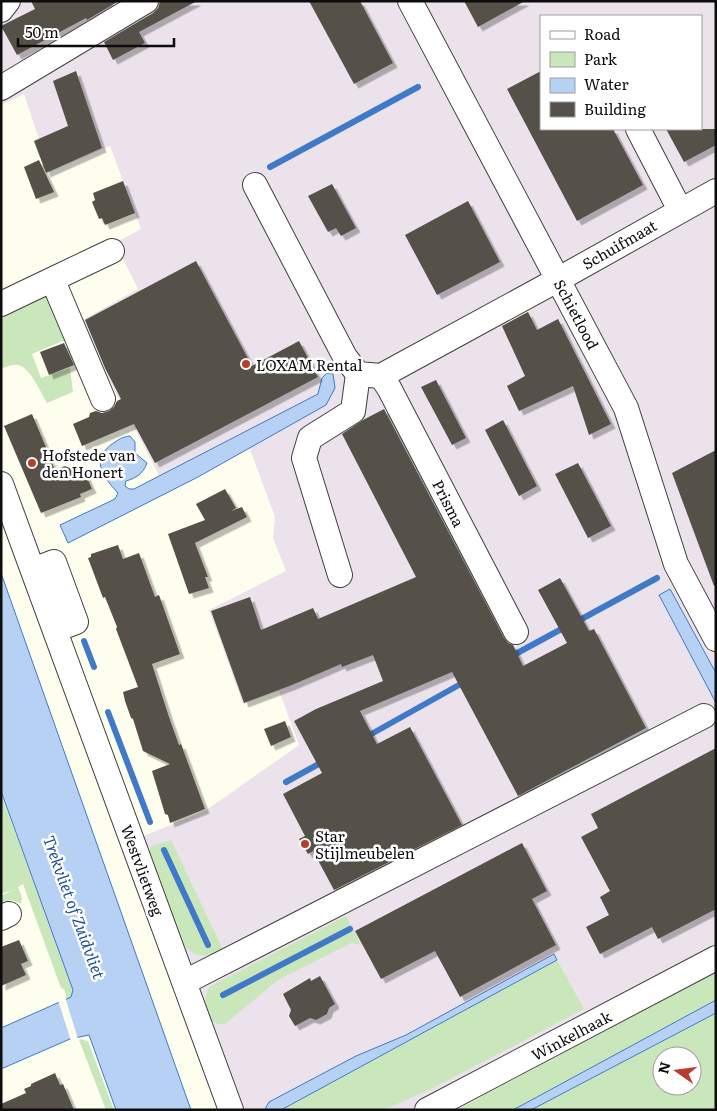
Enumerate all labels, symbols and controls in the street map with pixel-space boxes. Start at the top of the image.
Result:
scale bar [18,15,174,47]
legend [540,15,702,130]
text: 50 m [25,20,59,43]
text: Road [584,22,620,45]
text: Park [584,47,618,70]
text: Water [584,72,629,95]
text: Building [584,97,646,120]
street label: Schuifmaat [578,213,660,275]
street label: Schietlood [549,275,605,353]
place label: LOXAM Rental [256,353,363,376]
marker: LOXAM Rental [240,358,252,370]
place label: Hofstede van den Honert [42,443,136,483]
marker: Hofstede van den Honert [26,457,38,469]
street label: Prisma [427,475,471,532]
street label: Westvlietweg [116,821,170,920]
place label: Star Stijlmeubelen [315,824,415,864]
water label: Trekvliet of Zuidvliet [38,832,112,982]
marker: Star Stijlmeubelen [299,838,311,850]
street label: Winkelhaak [527,1004,616,1066]
north arrow [652,1046,702,1096]
text: N [652,1059,675,1076]

